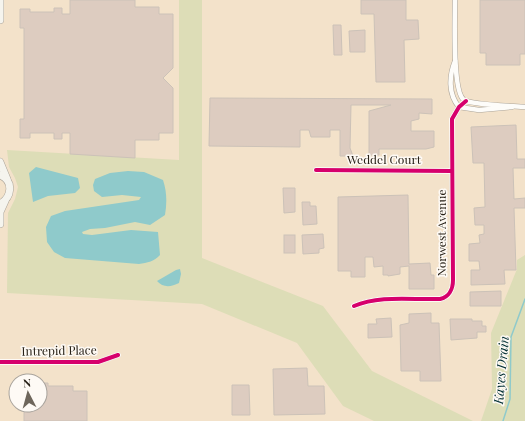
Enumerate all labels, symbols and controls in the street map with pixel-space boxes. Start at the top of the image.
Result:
street label: Weddel Court [346,151,422,167]
street label: Norwest Avenue [433,190,449,276]
water label: Kayes Drain [489,335,512,406]
street label: Intrepid Place [21,341,97,359]
north arrow [8,373,48,413]
text: N [22,375,32,390]

